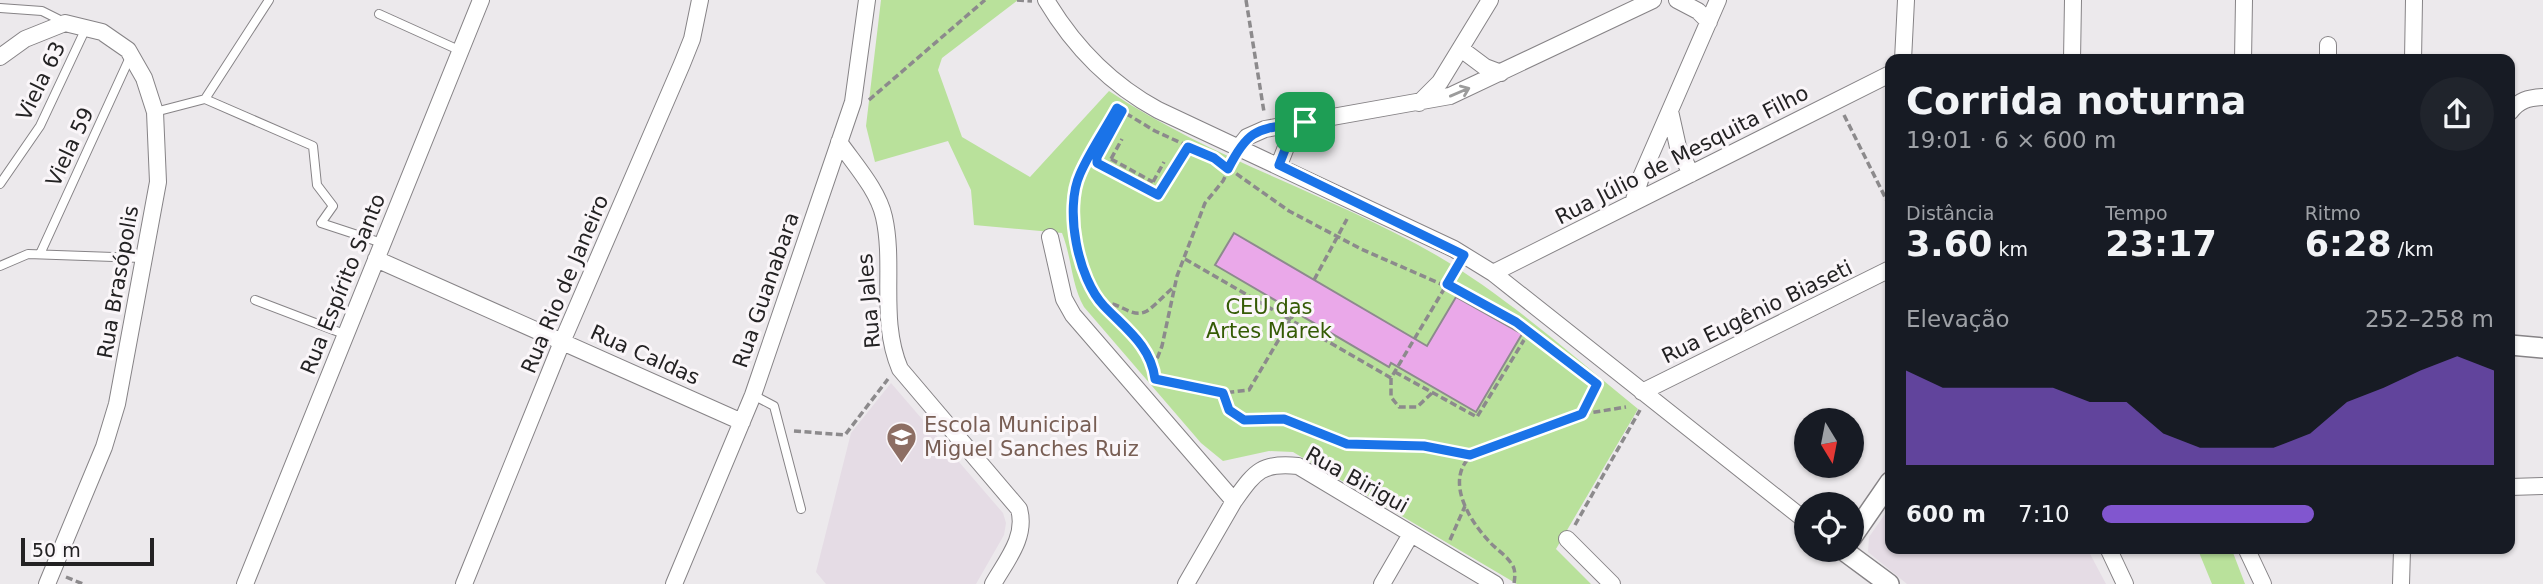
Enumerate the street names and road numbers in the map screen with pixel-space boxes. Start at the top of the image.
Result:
street label: Viela 63 [12,38,70,124]
street label: Rua Júlio de Mesquita Filho [1551,81,1813,229]
street label: Viela 59 [41,104,99,190]
street label: Rua Espírito Santo [296,190,390,378]
street label: Rua Rio de Janeiro [517,191,613,377]
street label: Rua Brasópolis [93,204,143,360]
street label: Rua Guanabara [728,209,804,371]
street label: Rua Jales [853,253,885,349]
street label: Rua Eugênio Biaseti [1658,255,1856,369]
street label: Rua Caldas [587,320,703,390]
street label: Rua Birigui [1301,442,1413,518]

